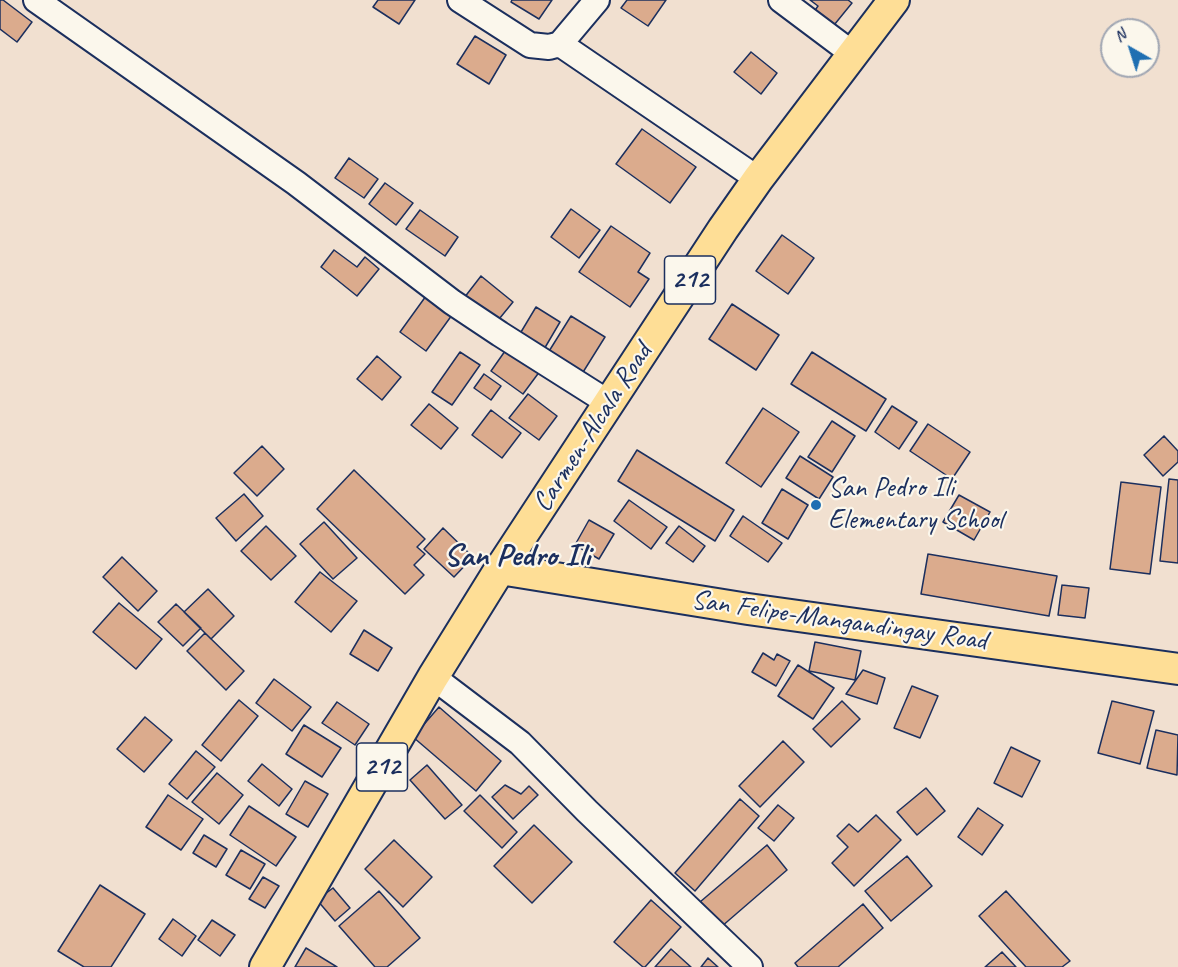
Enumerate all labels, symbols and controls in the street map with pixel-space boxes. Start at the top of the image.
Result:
north arrow [1100,18,1160,78]
text: N [1110,25,1130,46]
road number: 212 [664,256,716,304]
street label: Carmen-Alcala Road [526,338,660,518]
place label: San Pedro Ili Elementary School [828,472,1003,538]
marker: San Pedro Ili Elementary School [809,498,823,512]
district label: San Pedro Ili [444,538,590,576]
street label: San Felipe-Mangandingay Road [689,584,989,658]
road number: 212 [356,743,407,791]

